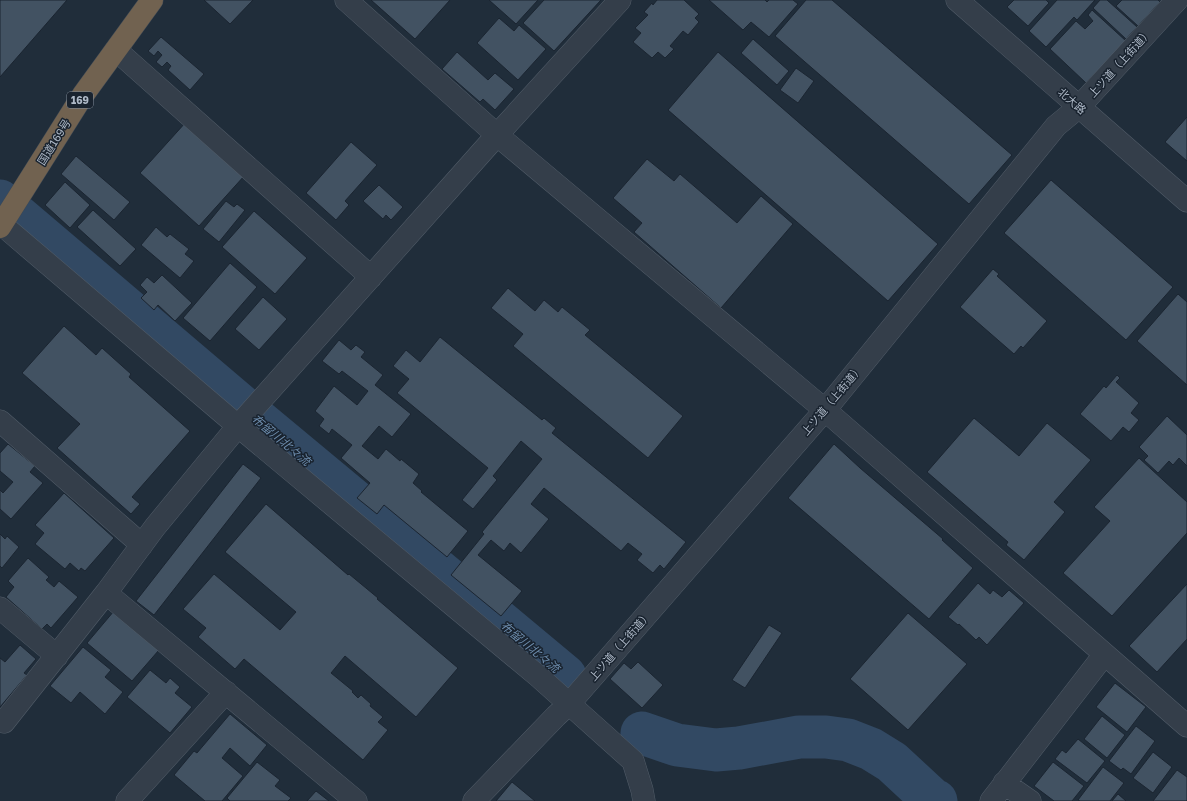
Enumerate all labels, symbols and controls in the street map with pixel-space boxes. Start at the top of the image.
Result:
street label: 上ツ道（上街道） [1085,26,1154,100]
street label: 北大路 [1056,85,1089,116]
road number: 169 [67,92,93,108]
street label: 国道169号 [34,116,73,167]
street label: 上ツ道（上街道） [798,362,865,438]
water label: 布留川北々流 [249,411,315,470]
street label: 上ツ道（上街道） [586,608,653,683]
water label: 布留川北々流 [498,618,564,677]

